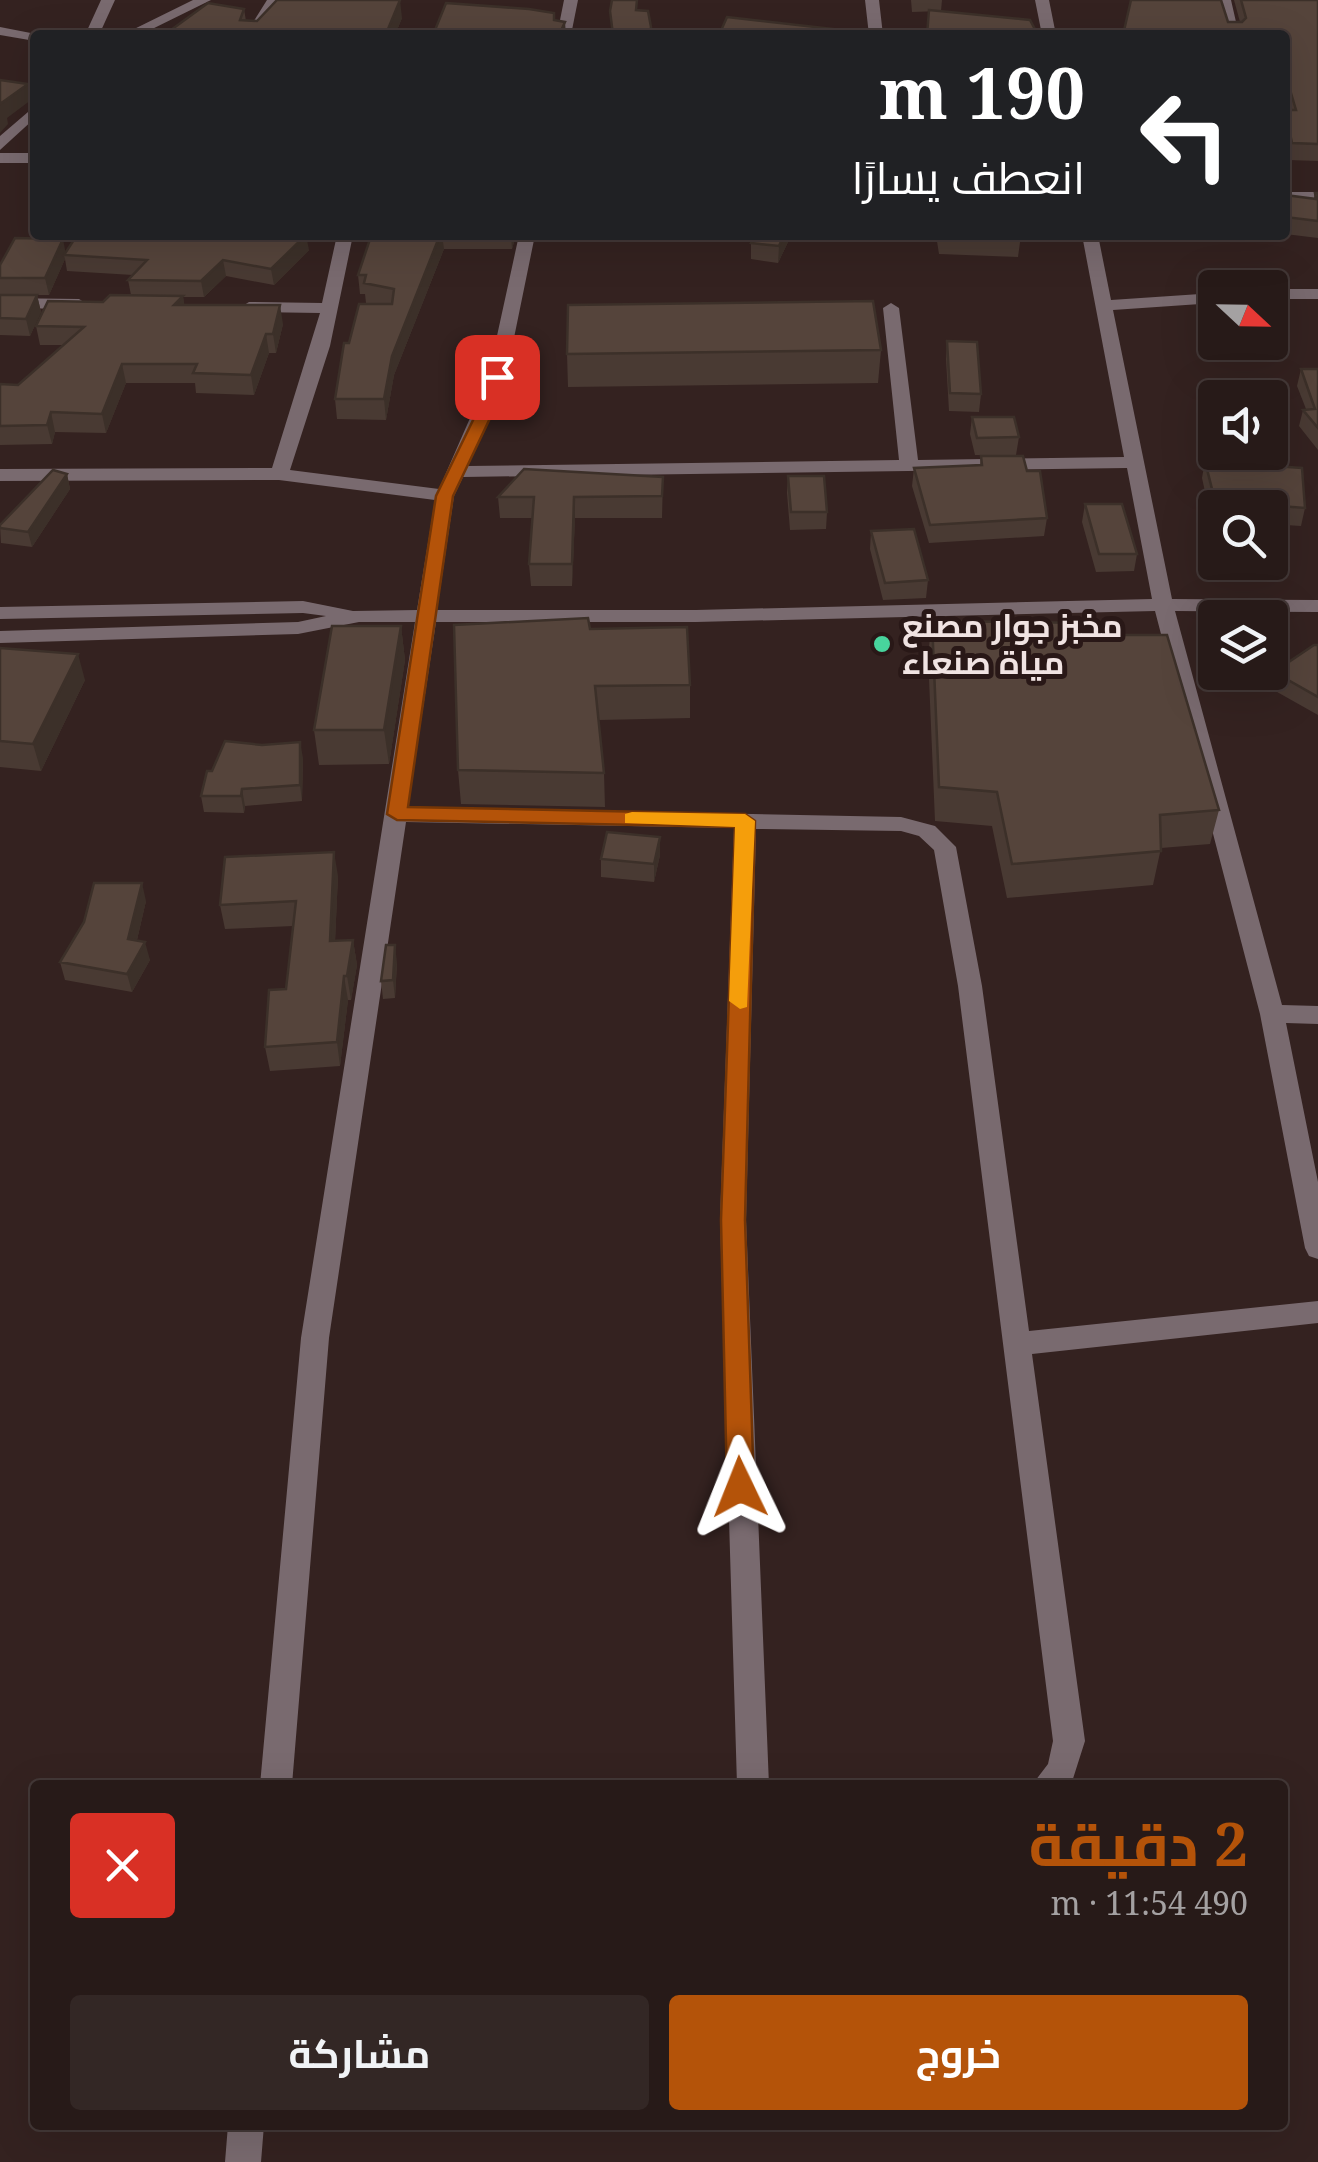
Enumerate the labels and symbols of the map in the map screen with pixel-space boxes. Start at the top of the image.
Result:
north arrow [1198,270,1288,360]
pin [455,335,540,420]
place label: مخبز جوار مصنع مياة صنعاء [902,603,1123,683]
marker: مخبز جوار مصنع مياة صنعاء [871,633,893,655]
position arrow [688,1435,792,1539]

